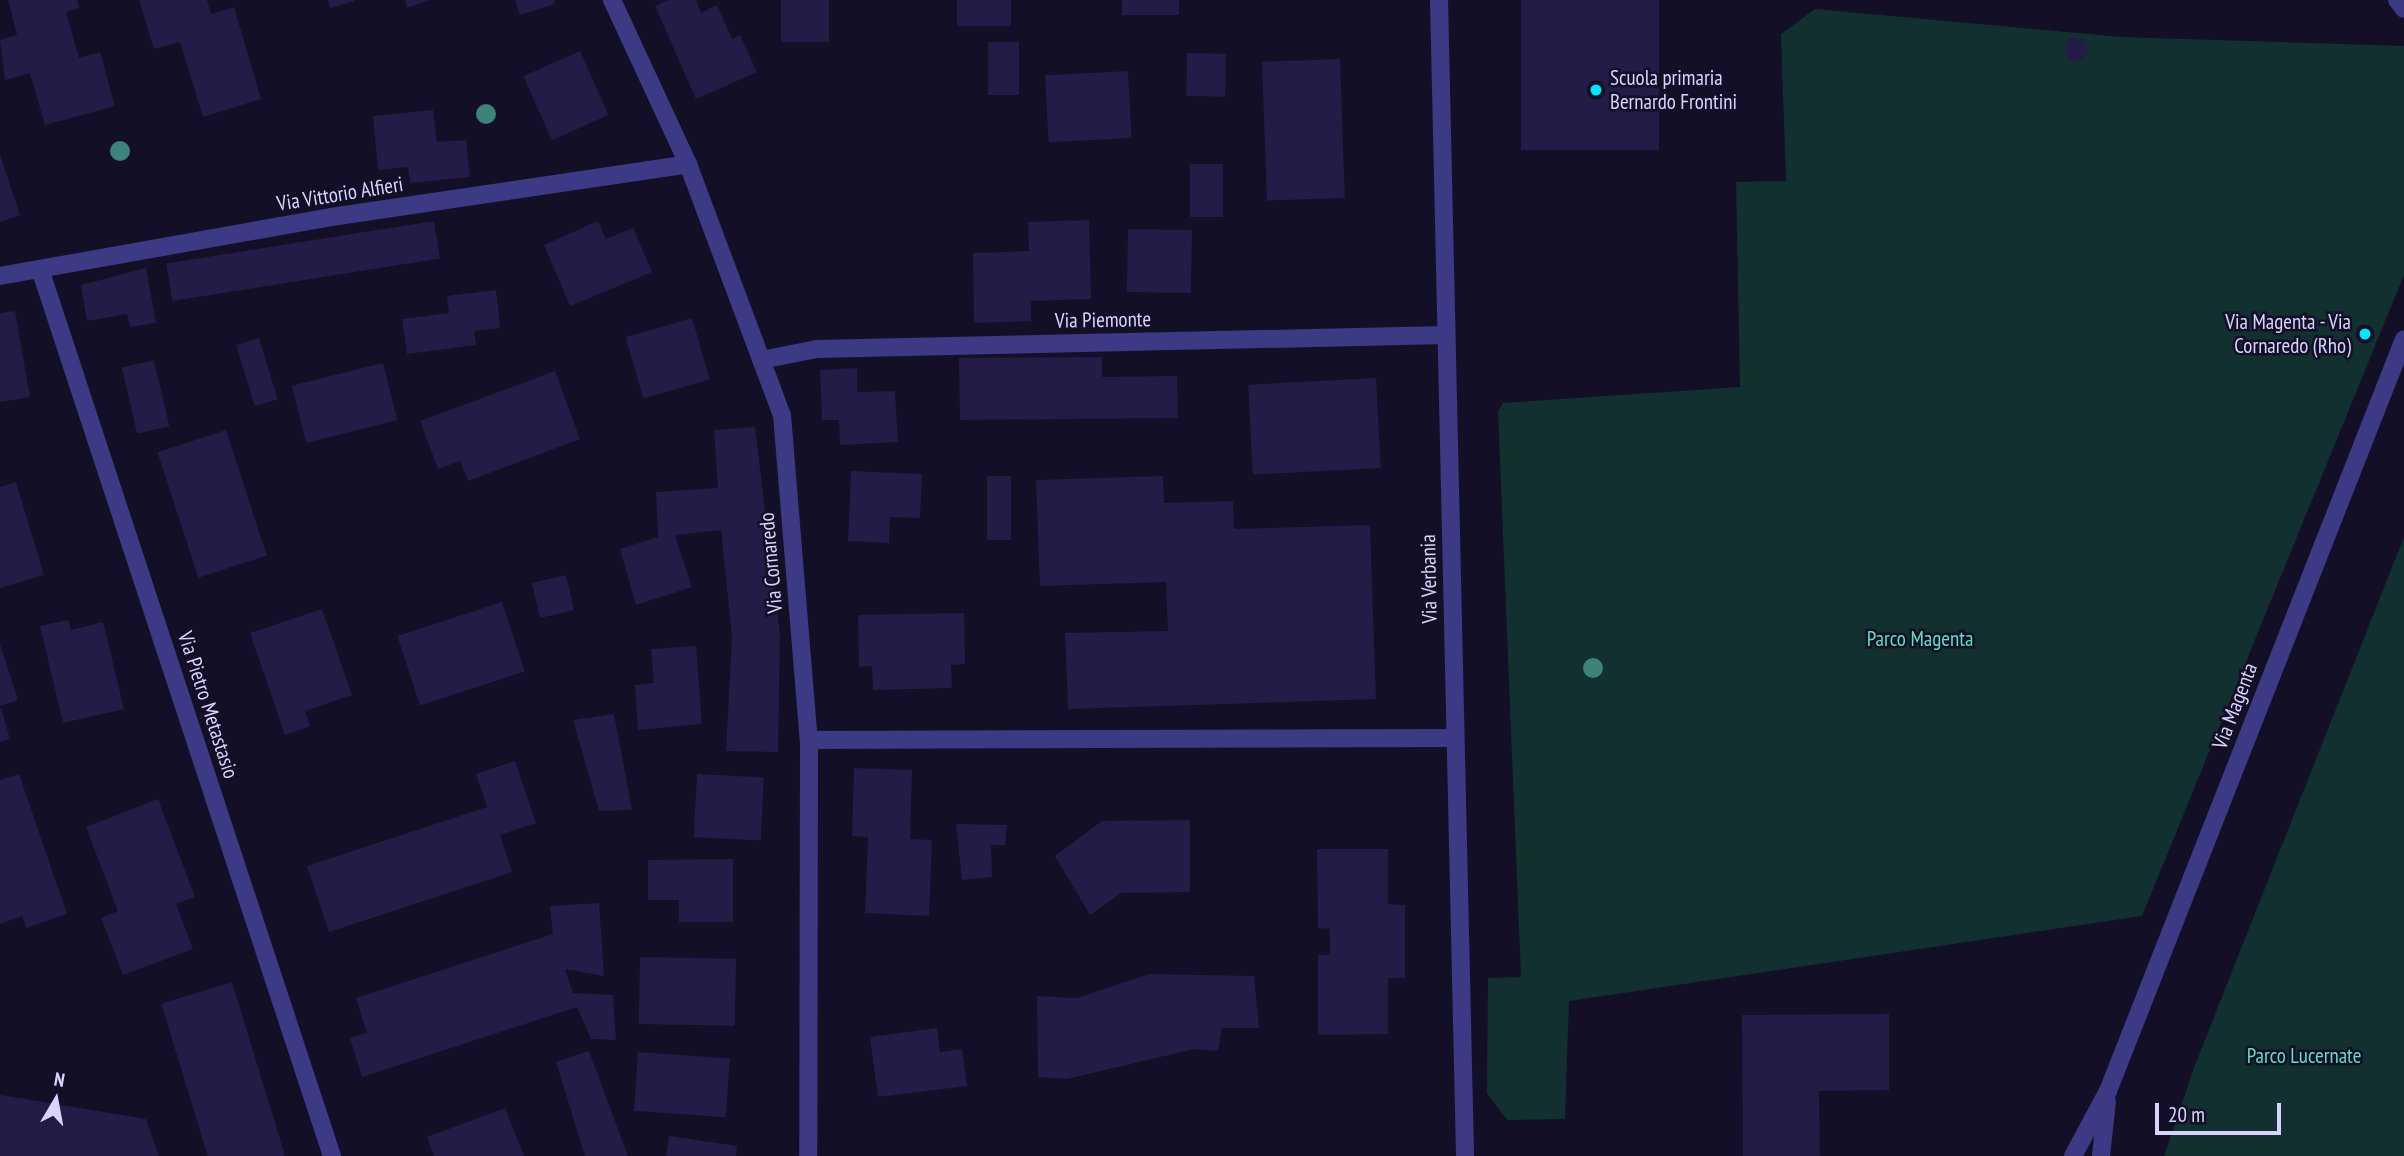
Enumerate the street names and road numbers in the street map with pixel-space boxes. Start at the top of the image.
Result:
street label: Via Vittorio Alfieri [274,171,406,217]
street label: Via Piemonte [1055,307,1151,333]
street label: Via Cornaredo [754,511,788,615]
street label: Via Verbania [1416,534,1442,624]
street label: Via Pietro Metastasio [172,628,244,782]
street label: Via Magenta [2207,659,2263,753]

